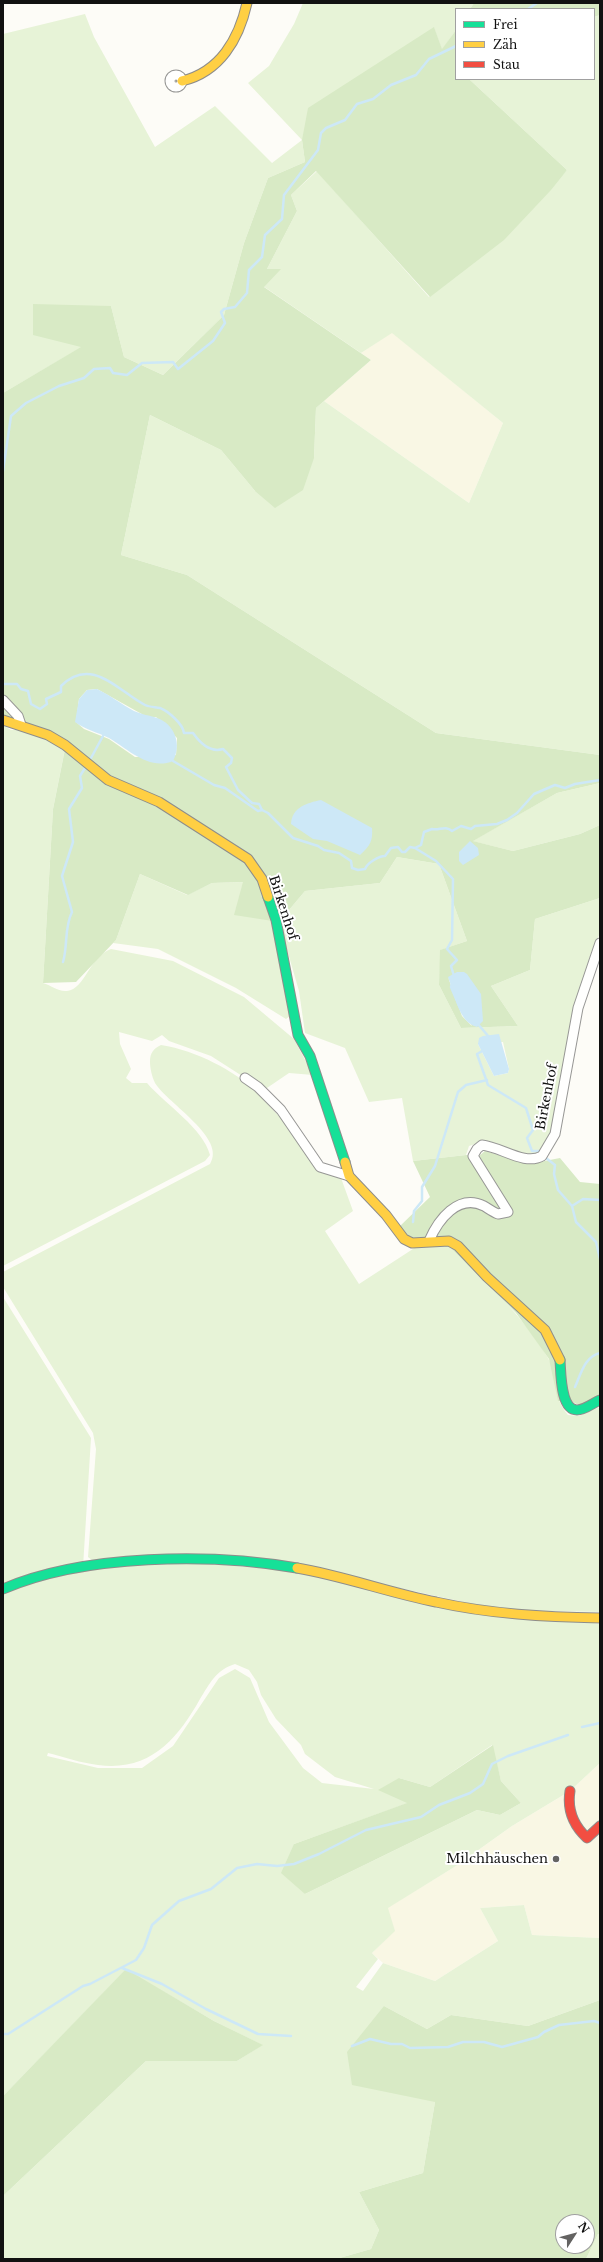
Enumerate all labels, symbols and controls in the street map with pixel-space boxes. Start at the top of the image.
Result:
legend [455,8,595,80]
text: Frei [493,17,518,32]
text: Zäh [493,37,517,52]
text: Stau [493,57,520,72]
street label: Birkenhof [265,874,301,942]
street label: Birkenhof [533,1062,561,1132]
place label: Milchhäuschen [446,1851,548,1867]
marker: Milchhäuschen [551,1854,561,1864]
north arrow [555,2214,595,2254]
text: N [575,2219,593,2236]

